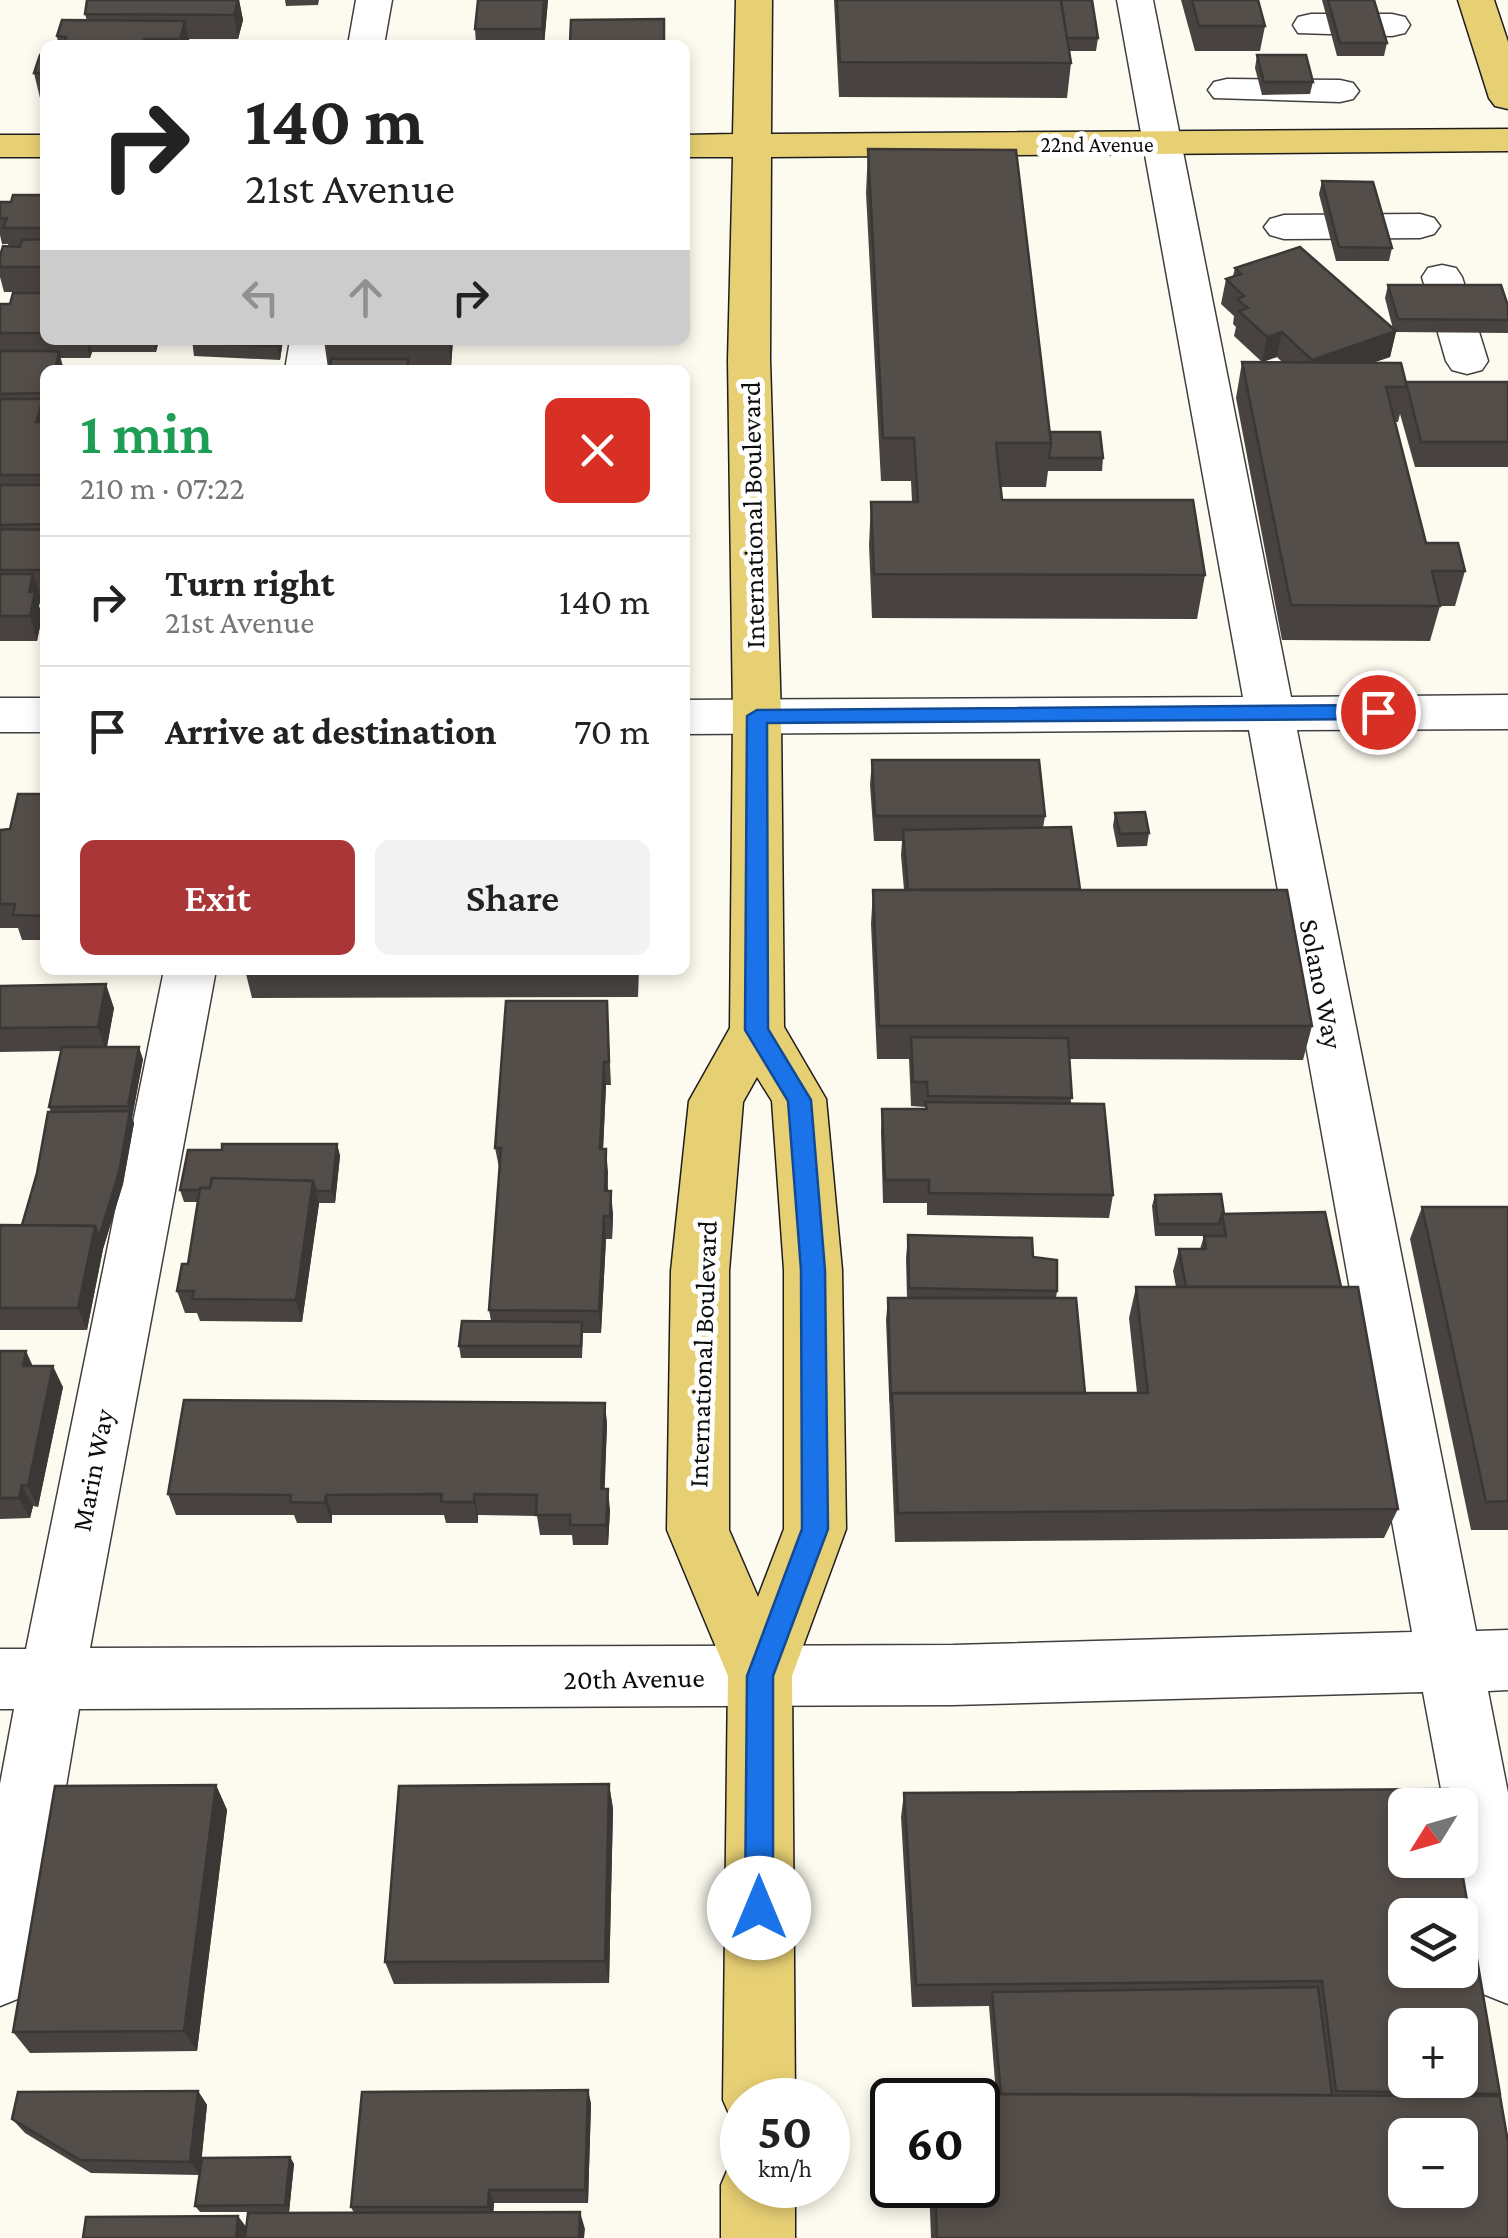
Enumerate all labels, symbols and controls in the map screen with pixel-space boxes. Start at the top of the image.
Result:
icon: right [80,80,210,210]
text: 140 m [245,81,424,159]
street label: 22nd Avenue [1040,132,1154,157]
text: 21st Avenue [245,163,455,213]
icon: left [233,270,288,325]
icon: ahead [338,270,393,325]
icon: right [443,270,498,325]
street label: International Boulevard [735,381,770,649]
button: close [545,398,650,503]
text: 1 min [80,399,213,466]
text: 210 m · 07:22 [80,470,245,506]
text: Turn right [165,562,334,604]
icon: right [80,574,135,629]
text: 140 m [559,580,650,622]
text: 21st Avenue [165,604,314,640]
pin [1336,670,1421,755]
icon: arrive [1351,685,1406,740]
icon: arrive [80,704,135,759]
text: Arrive at destination [165,710,497,752]
text: 70 m [574,710,650,752]
button: Exit [80,840,355,955]
button: Share [375,840,650,955]
street label: Solano Way [1294,917,1349,1053]
street label: International Boulevard [682,1220,723,1488]
street label: Marin Way [65,1405,120,1534]
street label: 20th Avenue [563,1662,705,1695]
north arrow [1388,1788,1478,1878]
map controls [1388,1788,1478,2208]
position arrow [707,1856,811,1960]
button: layers [1388,1898,1478,1988]
button: + [1388,2008,1478,2098]
speed limit sign: 60 [870,2078,1000,2208]
text: 50 [758,2103,812,2159]
button: − [1388,2118,1478,2208]
text: km/h [758,2155,812,2182]

